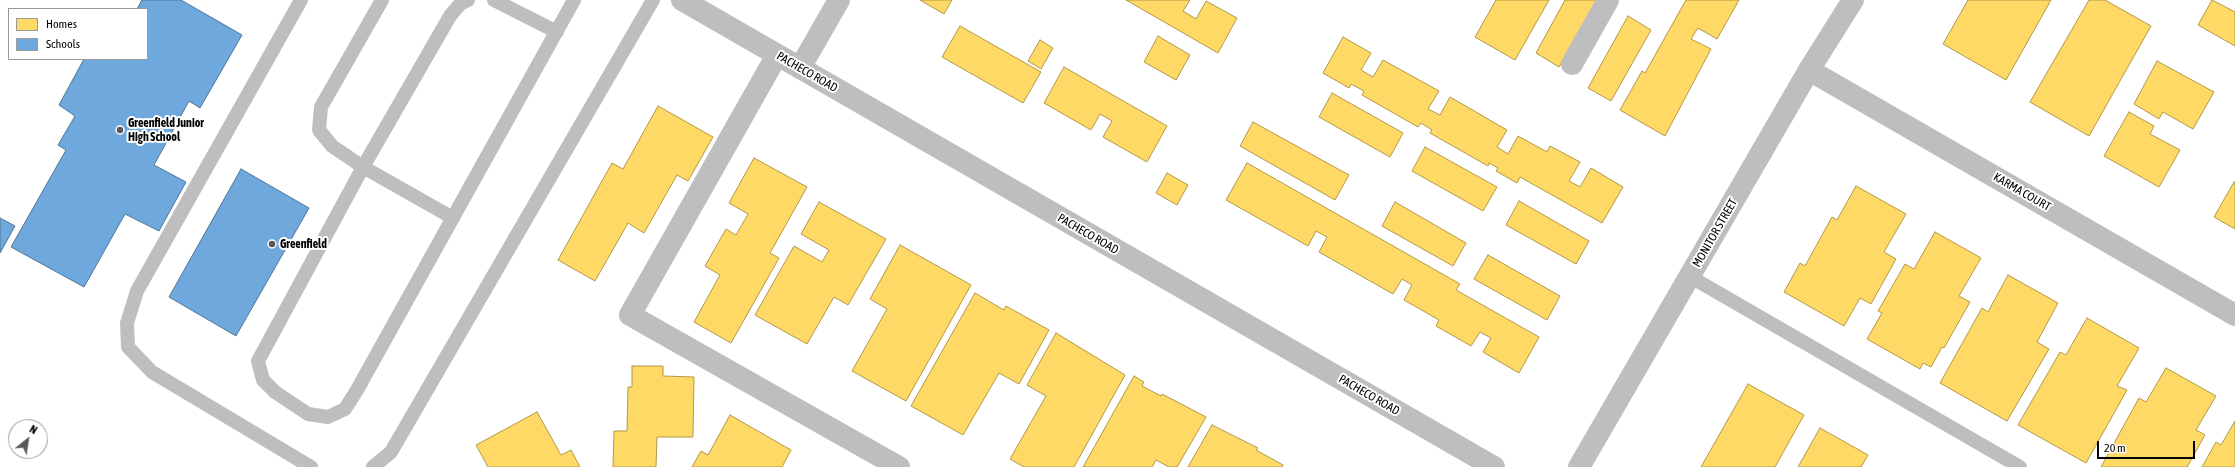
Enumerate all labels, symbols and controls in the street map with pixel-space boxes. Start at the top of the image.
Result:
legend [8,8,148,60]
text: Homes [46,17,77,31]
text: Schools [46,37,80,51]
street label: PACHECO ROAD [774,49,840,95]
place label: Greenfield Junior High School [128,116,204,144]
marker: Greenfield Junior High School [115,125,125,135]
street label: KARMA COURT [1991,170,2053,214]
street label: MONITOR STREET [1690,196,1740,270]
street label: PACHECO ROAD [1055,211,1121,257]
place label: Greenfield [280,237,327,251]
marker: Greenfield [267,239,277,249]
street label: PACHECO ROAD [1336,372,1402,418]
north arrow [8,419,48,459]
text: N [28,423,39,436]
scale bar [2099,433,2197,459]
text: 20 m [2104,441,2126,455]

